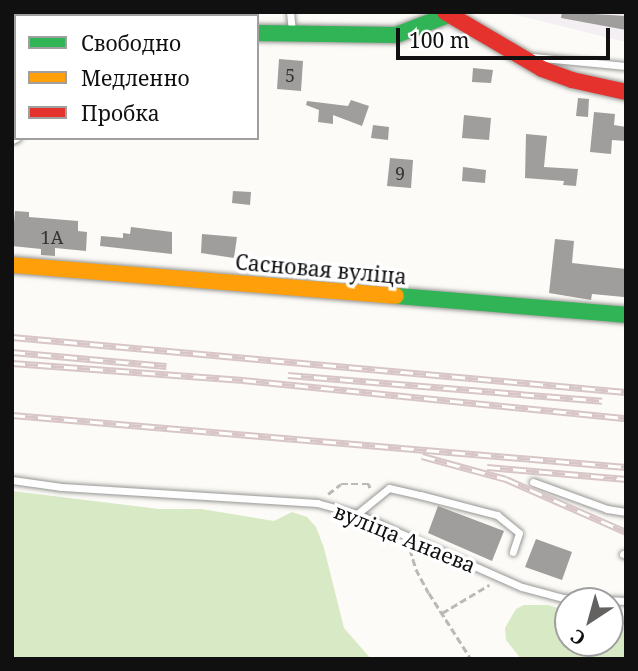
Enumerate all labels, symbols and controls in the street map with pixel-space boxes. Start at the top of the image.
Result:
legend [14,14,259,140]
scale bar [400,14,614,58]
text: 100 m [409,26,470,54]
text: Свободно [81,29,181,57]
text: Медленно [81,64,190,92]
house number: 5 [285,64,295,86]
text: Пробка [81,99,160,127]
house number: 9 [395,162,405,184]
house number: 1А [41,226,63,248]
street label: Сасновая вуліца [234,249,408,289]
street label: вуліца Анаева [330,498,480,578]
north arrow [554,587,624,657]
text: С [565,623,591,652]

